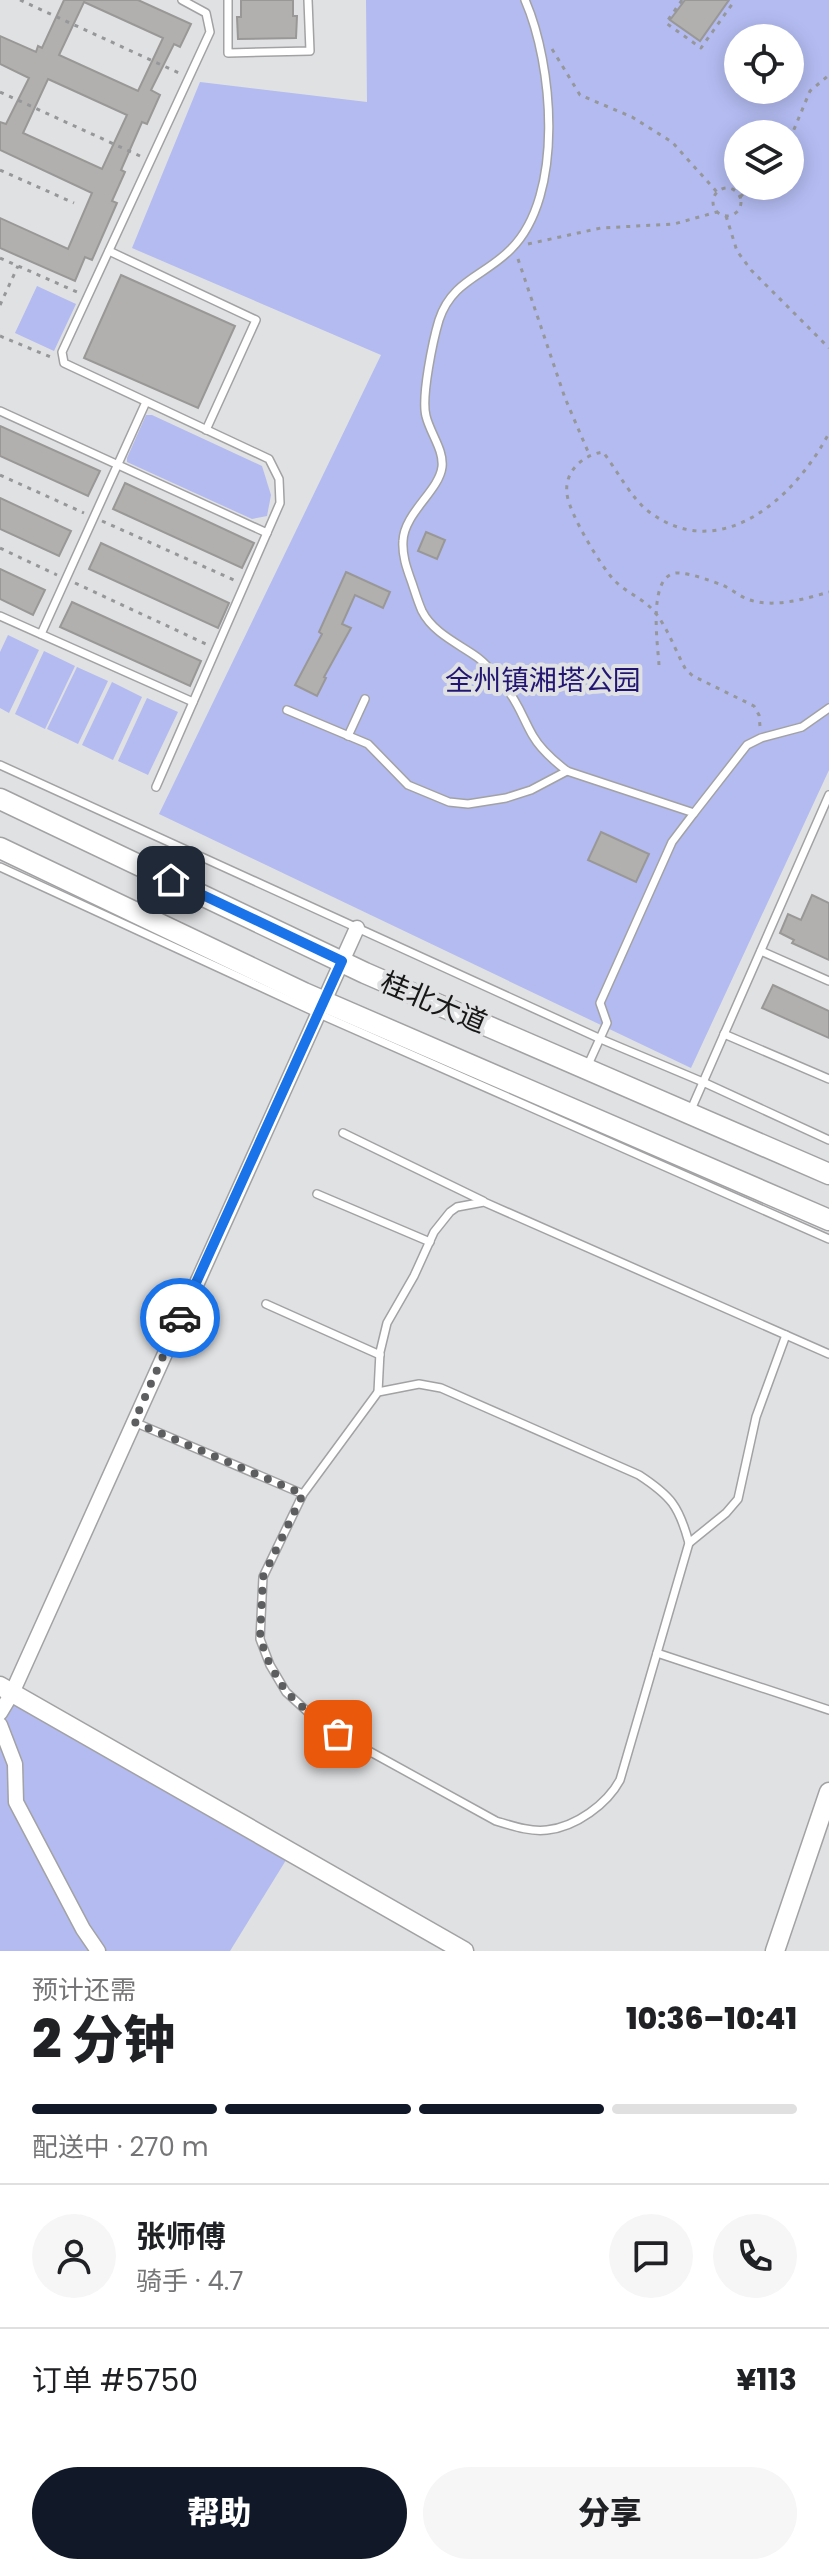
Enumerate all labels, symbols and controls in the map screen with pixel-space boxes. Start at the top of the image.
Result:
map controls [724,24,804,200]
button: locate [724,24,804,104]
button: layers [724,120,804,200]
park label: 全州镇湘塔公园 [445,661,641,700]
pin [137,846,205,914]
icon: home [149,858,193,902]
street label: 桂北大道 [375,963,493,1042]
courier [140,1278,220,1358]
icon: car [158,1296,202,1340]
pin [304,1700,372,1768]
icon: bag [316,1712,360,1756]
text: 预计还需 [32,1972,136,2008]
text: 10:36–10:41 [626,1997,797,2040]
text: 2 分钟 [32,2003,176,2076]
text: 配送中 · 270 m [32,2129,209,2165]
button: person [32,2214,116,2298]
button: chat [609,2214,693,2298]
button: phone [713,2214,797,2298]
text: 张师傅 [136,2215,226,2258]
text: 骑手 · 4.7 [136,2263,243,2299]
text: ¥113 [736,2358,797,2401]
text: 订单 #5750 [32,2359,198,2402]
button: 帮助 [32,2467,407,2559]
button: 分享 [423,2467,797,2559]

